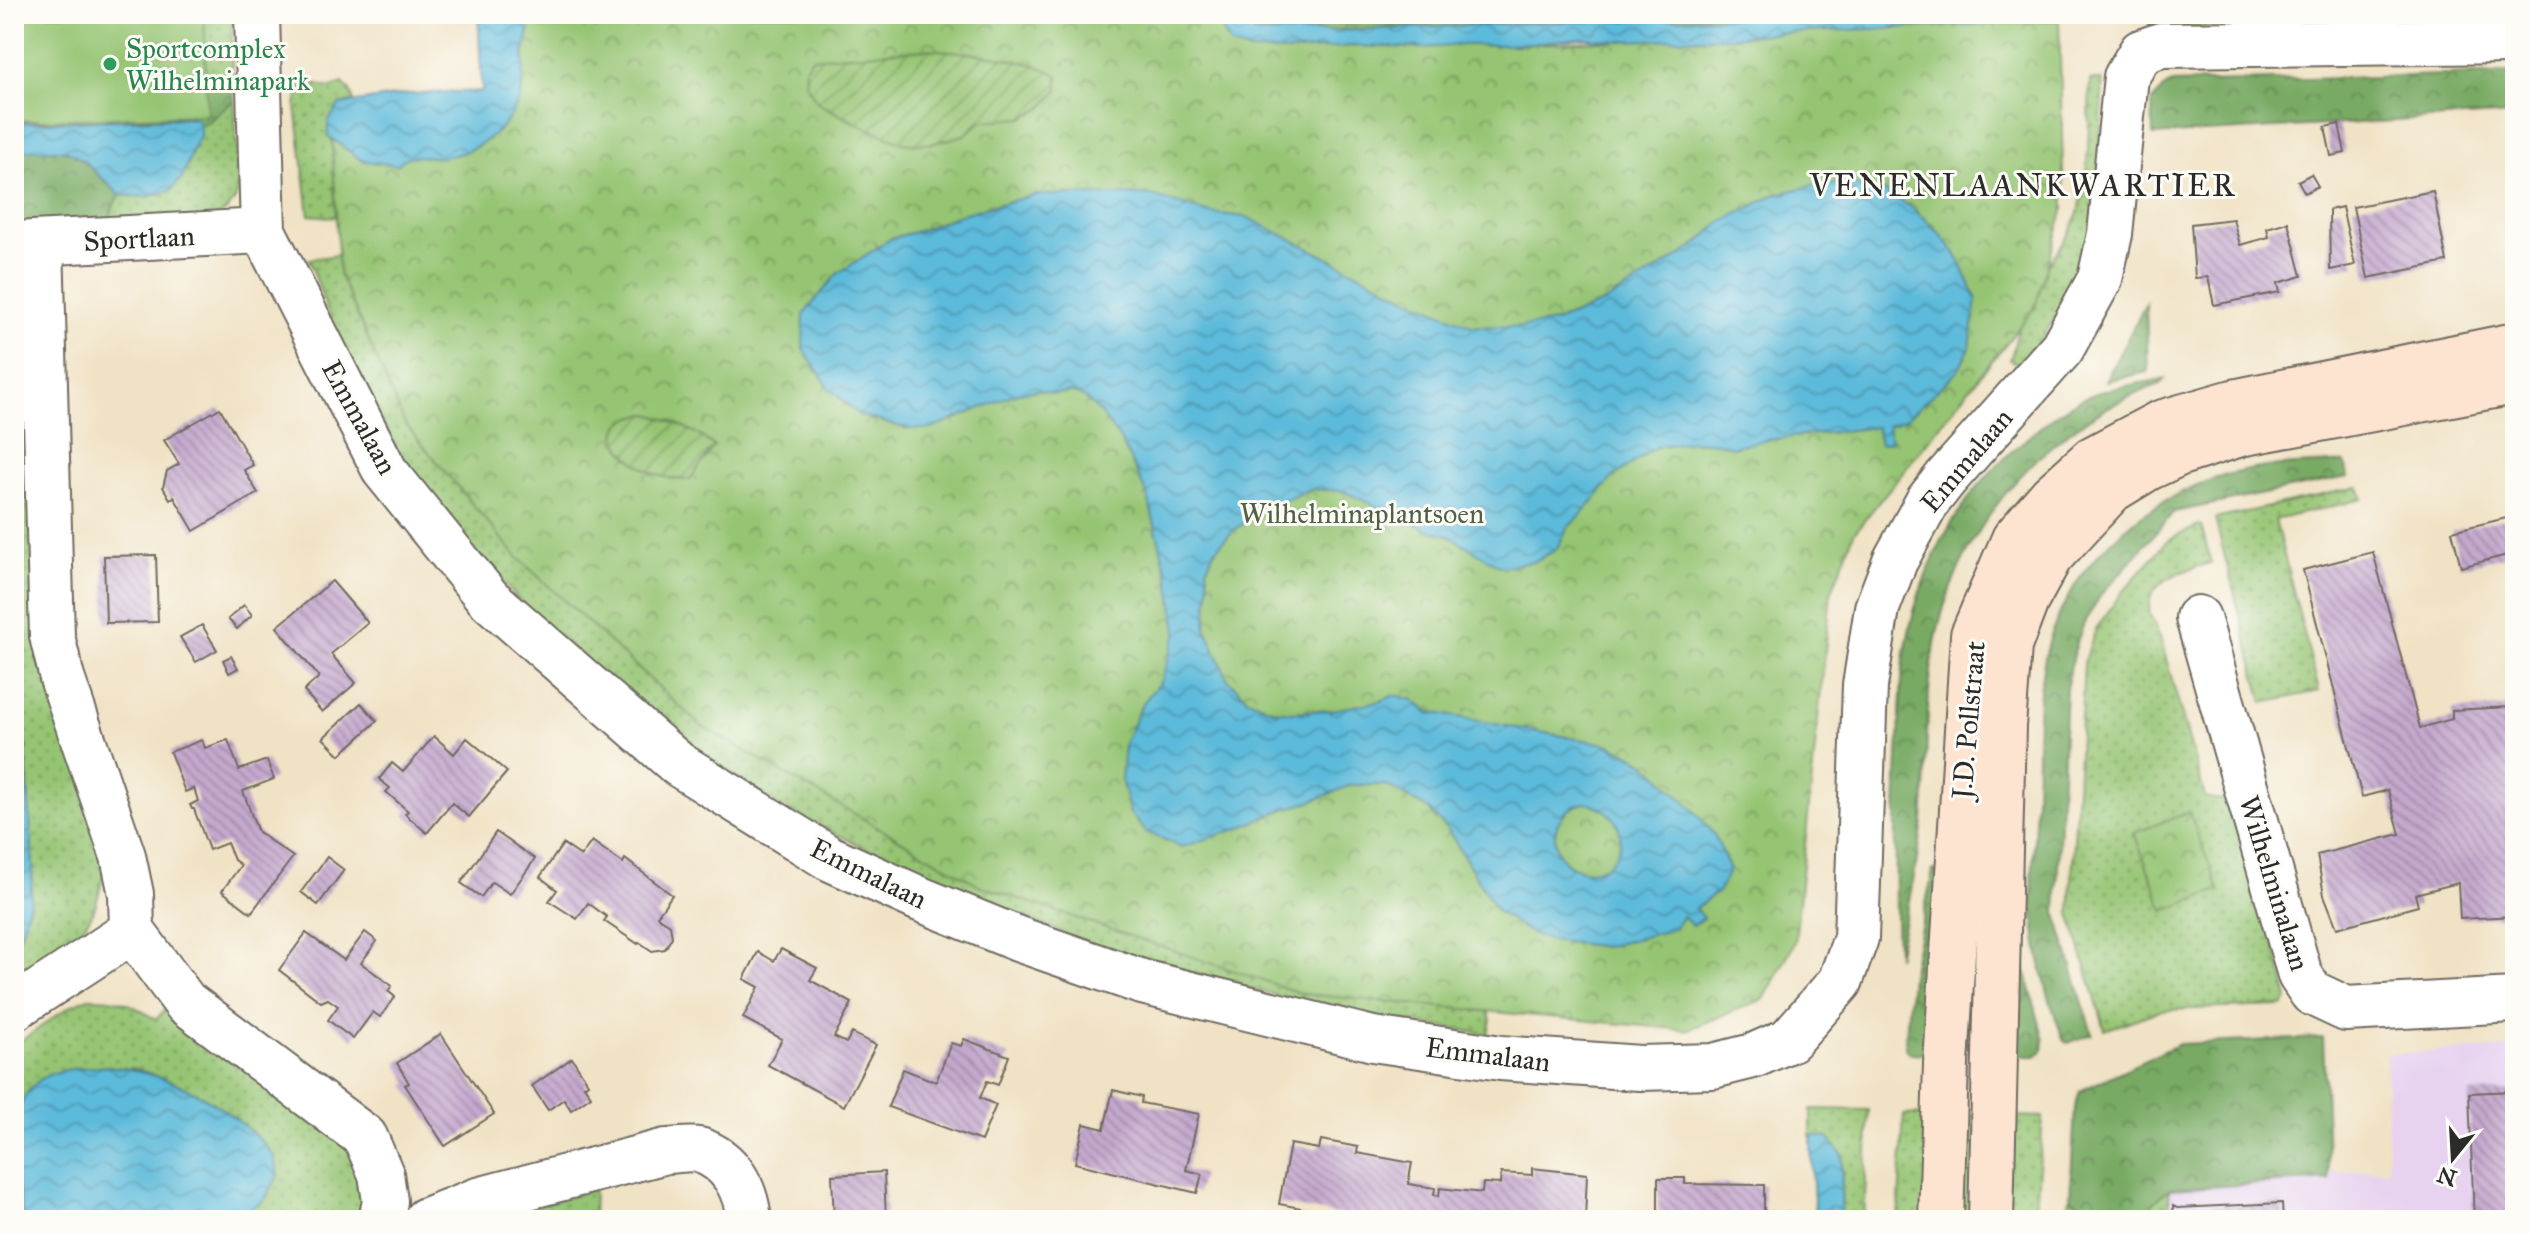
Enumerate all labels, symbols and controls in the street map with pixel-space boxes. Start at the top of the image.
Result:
place label: Sportcomplex Wilhelminapark [126,31,310,98]
marker: Sportcomplex Wilhelminapark [101,55,119,73]
district label: VENENLAANKWARTIER [1808,166,2237,205]
street label: Sportlaan [83,218,195,259]
street label: Emmalaan [314,354,405,481]
street label: Emmalaan [1913,401,2020,520]
park label: Wilhelminaplantsoen [1240,496,1484,531]
street label: J.D. Pollstraat [1944,639,1993,804]
street label: Wilhelminalaan [2231,791,2318,975]
street label: Emmalaan [805,830,933,917]
street label: Emmalaan [1424,1029,1552,1080]
north arrow [2413,1118,2493,1198]
text: N [2434,1161,2460,1192]

